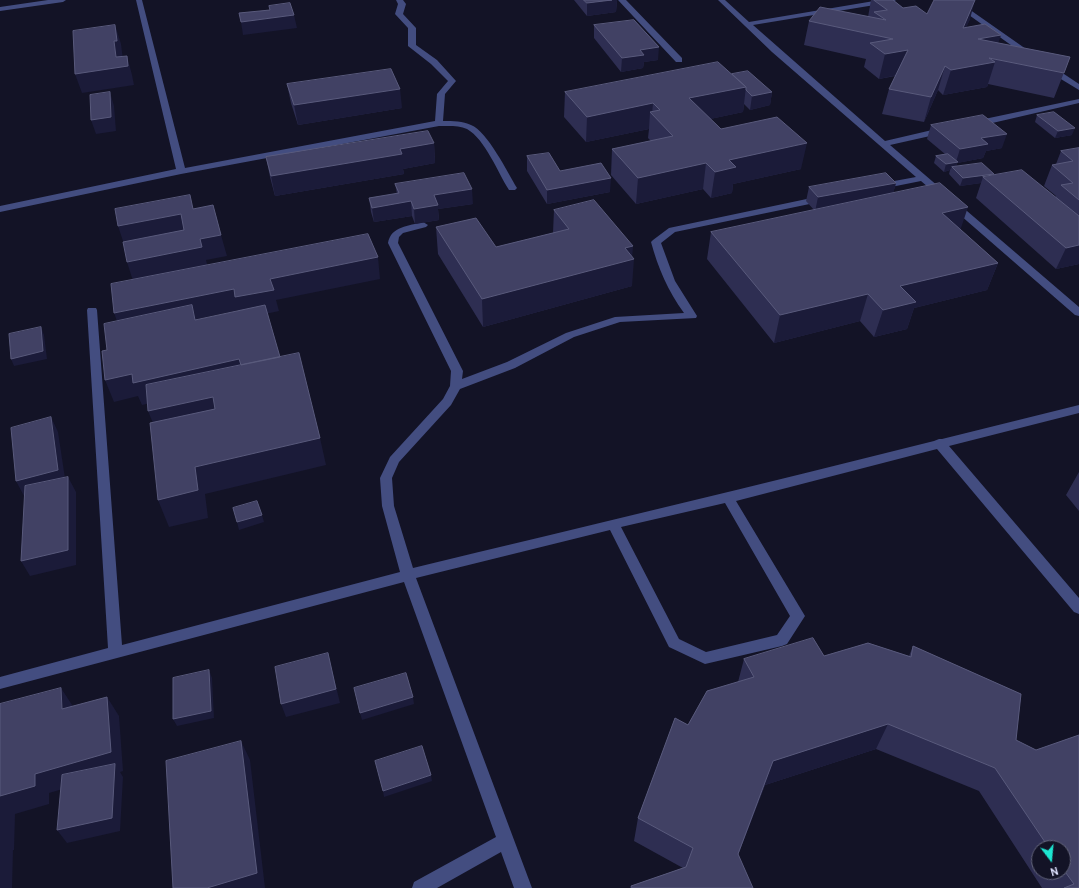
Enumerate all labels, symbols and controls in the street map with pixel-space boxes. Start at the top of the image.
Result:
north arrow [1031,840,1071,880]
text: N [1048,863,1060,878]

